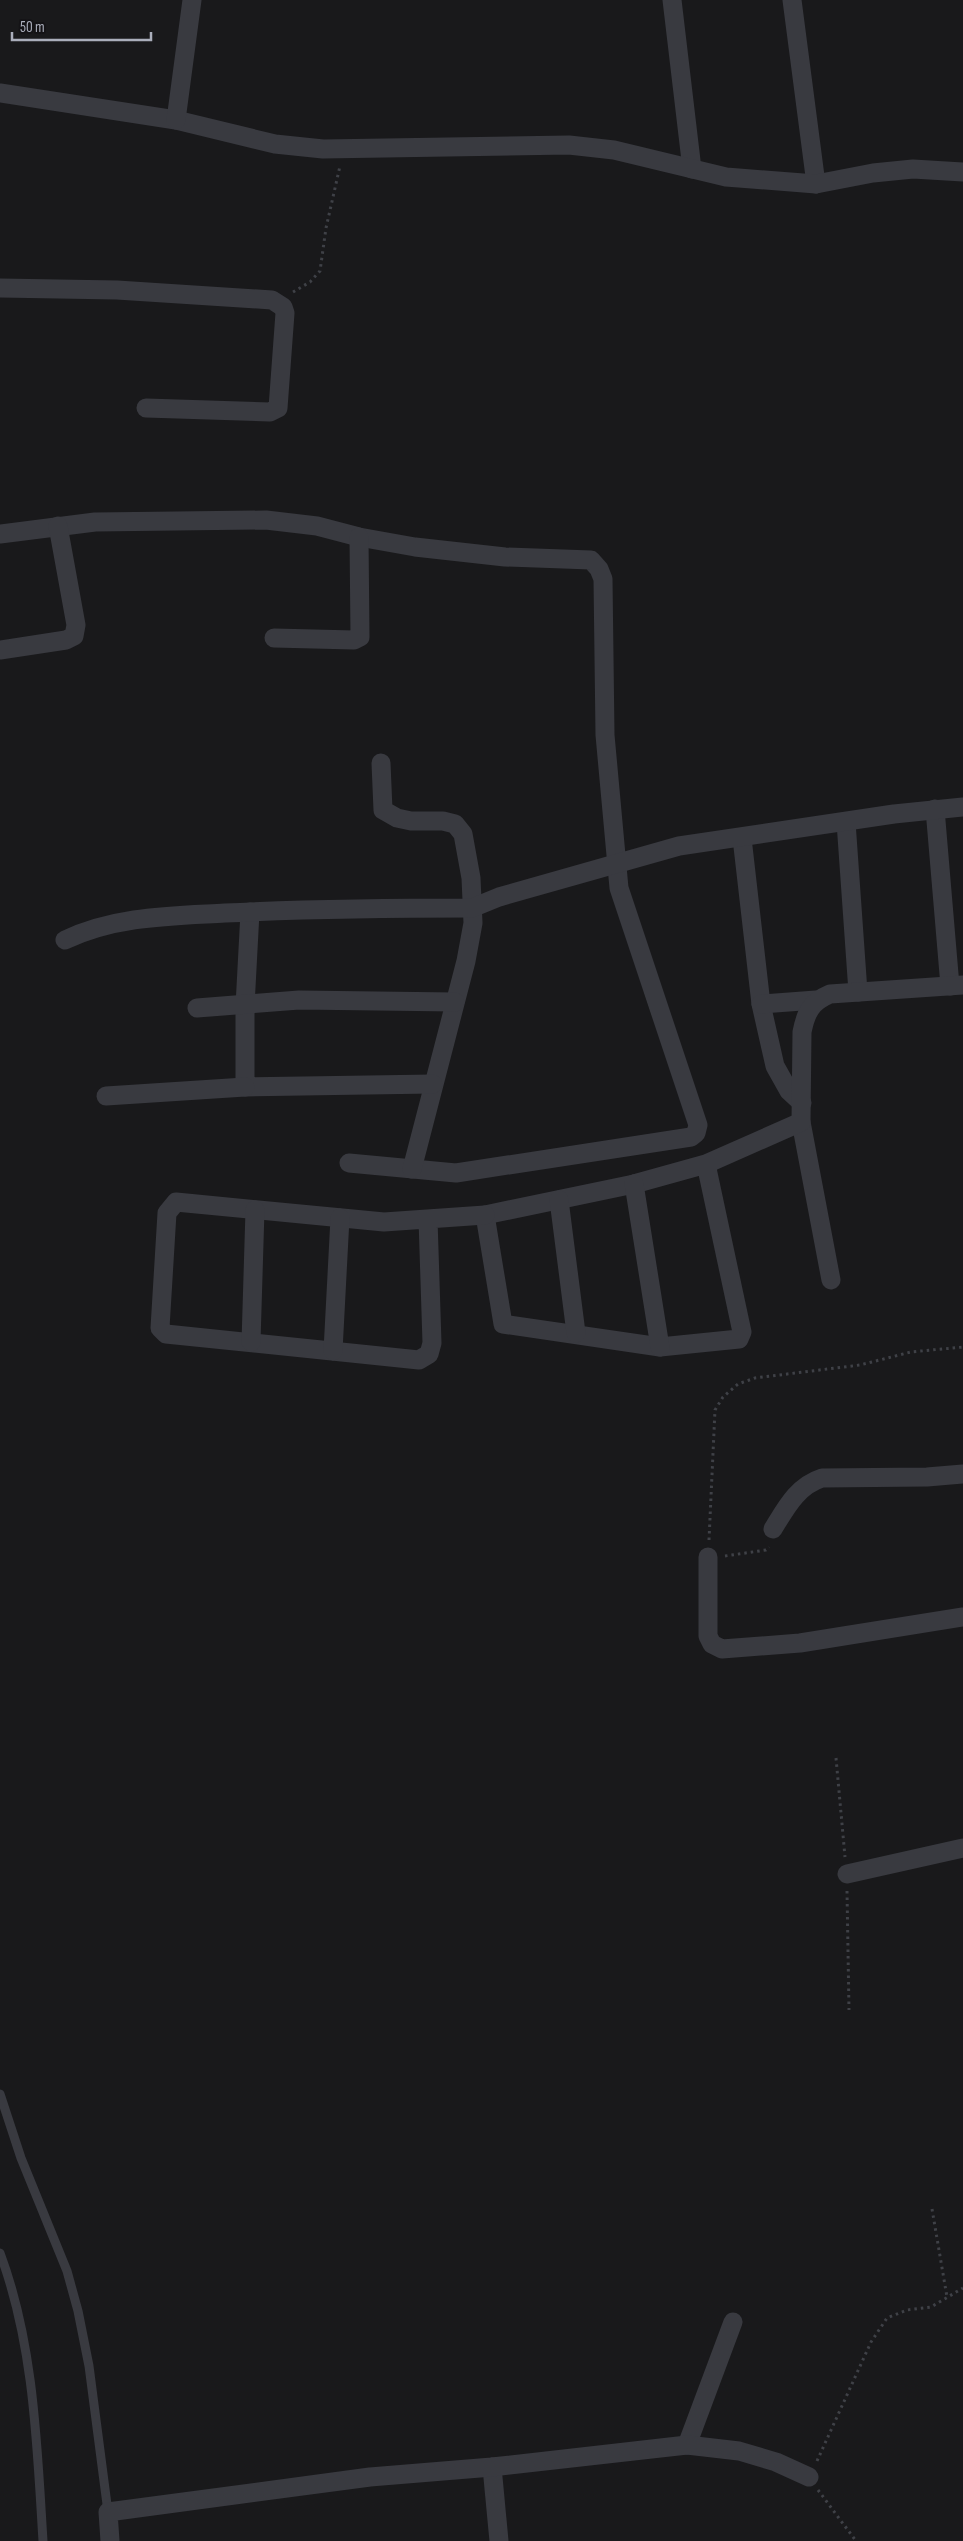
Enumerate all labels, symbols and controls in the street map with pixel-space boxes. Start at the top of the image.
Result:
scale bar [12,10,151,42]
text: 50 m [20,18,45,37]

